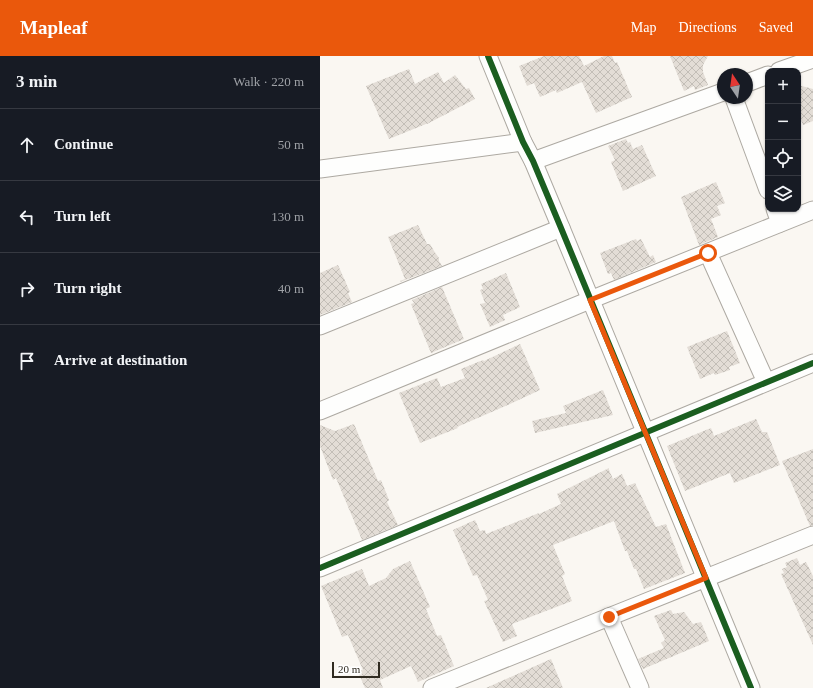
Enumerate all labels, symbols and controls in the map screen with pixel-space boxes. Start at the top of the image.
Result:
text: Mapleaf [20,17,88,38]
text: Map [631,20,656,35]
text: Directions [678,20,737,35]
text: Saved [759,20,793,35]
north arrow [717,68,753,104]
map controls [765,68,801,212]
button: + [765,68,801,104]
text: 3 min [16,72,57,91]
text: Walk · 220 m [233,74,304,89]
button: − [765,104,801,140]
icon: ahead [16,134,38,156]
text: Continue [54,136,113,152]
text: 50 m [278,137,304,152]
button: locate [765,140,801,176]
button: layers [765,176,801,212]
icon: left [16,206,38,228]
text: Turn left [54,208,111,224]
text: 130 m [271,209,304,224]
route start [699,244,717,262]
icon: right [16,278,38,300]
text: Turn right [54,280,121,296]
text: 40 m [278,281,304,296]
icon: arrive [16,350,38,372]
text: Arrive at destination [54,352,187,368]
route end [600,608,618,626]
scale bar [332,660,380,679]
text: 20 m [338,663,360,675]

